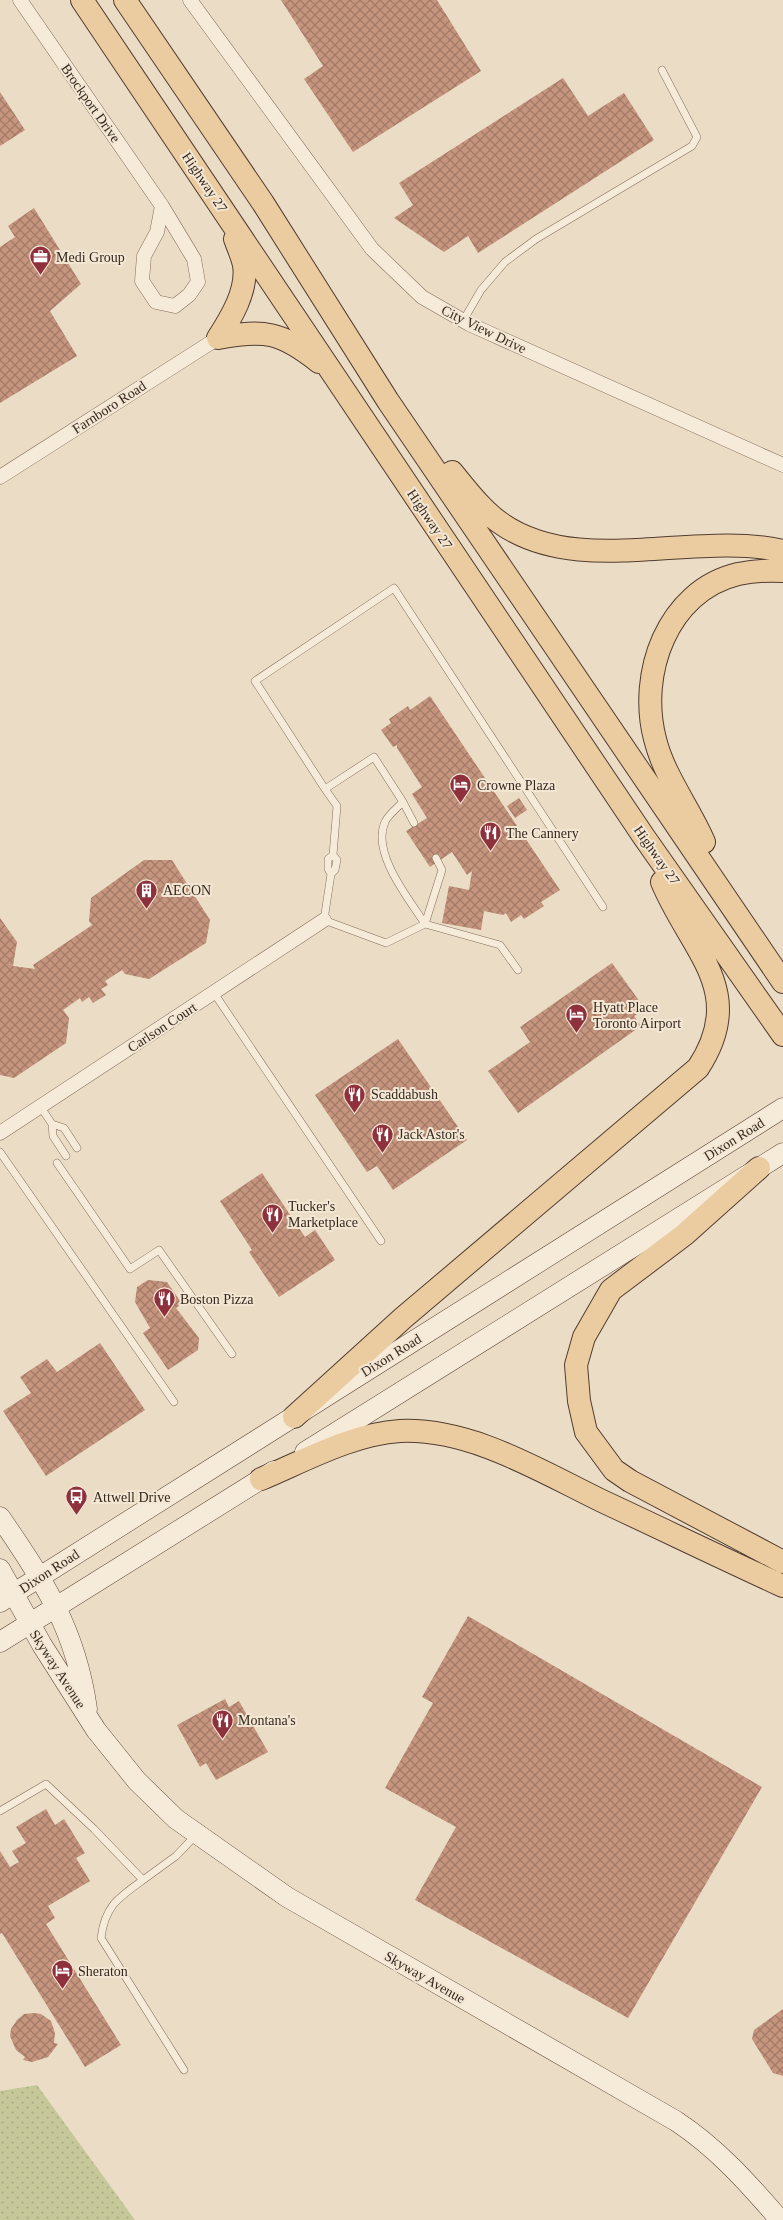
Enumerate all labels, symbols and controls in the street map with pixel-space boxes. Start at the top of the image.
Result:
street label: Brockport Drive [58,61,123,145]
street label: Highway 27 [179,150,230,215]
office icon: Medi Group [28,245,52,276]
place label: Medi Group [56,250,125,265]
street label: City View Drive [439,302,529,356]
street label: Farnboro Road [70,378,149,437]
street label: Highway 27 [404,487,455,552]
hotel icon: Crowne Plaza [449,773,473,804]
place label: Crowne Plaza [477,778,556,793]
restaurant icon: The Cannery [478,821,502,852]
street label: Highway 27 [631,823,682,888]
place label: The Cannery [506,826,579,841]
building icon: AECON [135,878,159,909]
place label: AECON [163,883,211,898]
street label: Carlson Court [125,1000,200,1055]
place label: Hyatt Place Toronto Airport [593,1000,681,1031]
hotel icon: Hyatt Place Toronto Airport [565,1003,589,1034]
restaurant icon: Scaddabush [343,1082,367,1113]
place label: Scaddabush [371,1087,438,1102]
street label: Dixon Road [701,1115,767,1164]
restaurant icon: Jack Astor's [370,1122,394,1153]
place label: Jack Astor's [398,1127,465,1142]
place label: Tucker's Marketplace [288,1199,358,1230]
restaurant icon: Tucker's Marketplace [260,1202,284,1233]
restaurant icon: Boston Pizza [152,1287,176,1318]
place label: Boston Pizza [180,1292,254,1307]
street label: Dixon Road [358,1331,424,1380]
bus stop icon: Attwell Drive [65,1485,89,1516]
place label: Attwell Drive [93,1490,170,1505]
street label: Dixon Road [17,1547,82,1596]
street label: Skyway Avenue [27,1627,88,1711]
restaurant icon: Montana's [210,1708,234,1739]
place label: Montana's [238,1713,296,1728]
street label: Skyway Avenue [382,1948,468,2007]
hotel icon: Sheraton [50,1959,74,1990]
place label: Sheraton [78,1964,128,1979]

